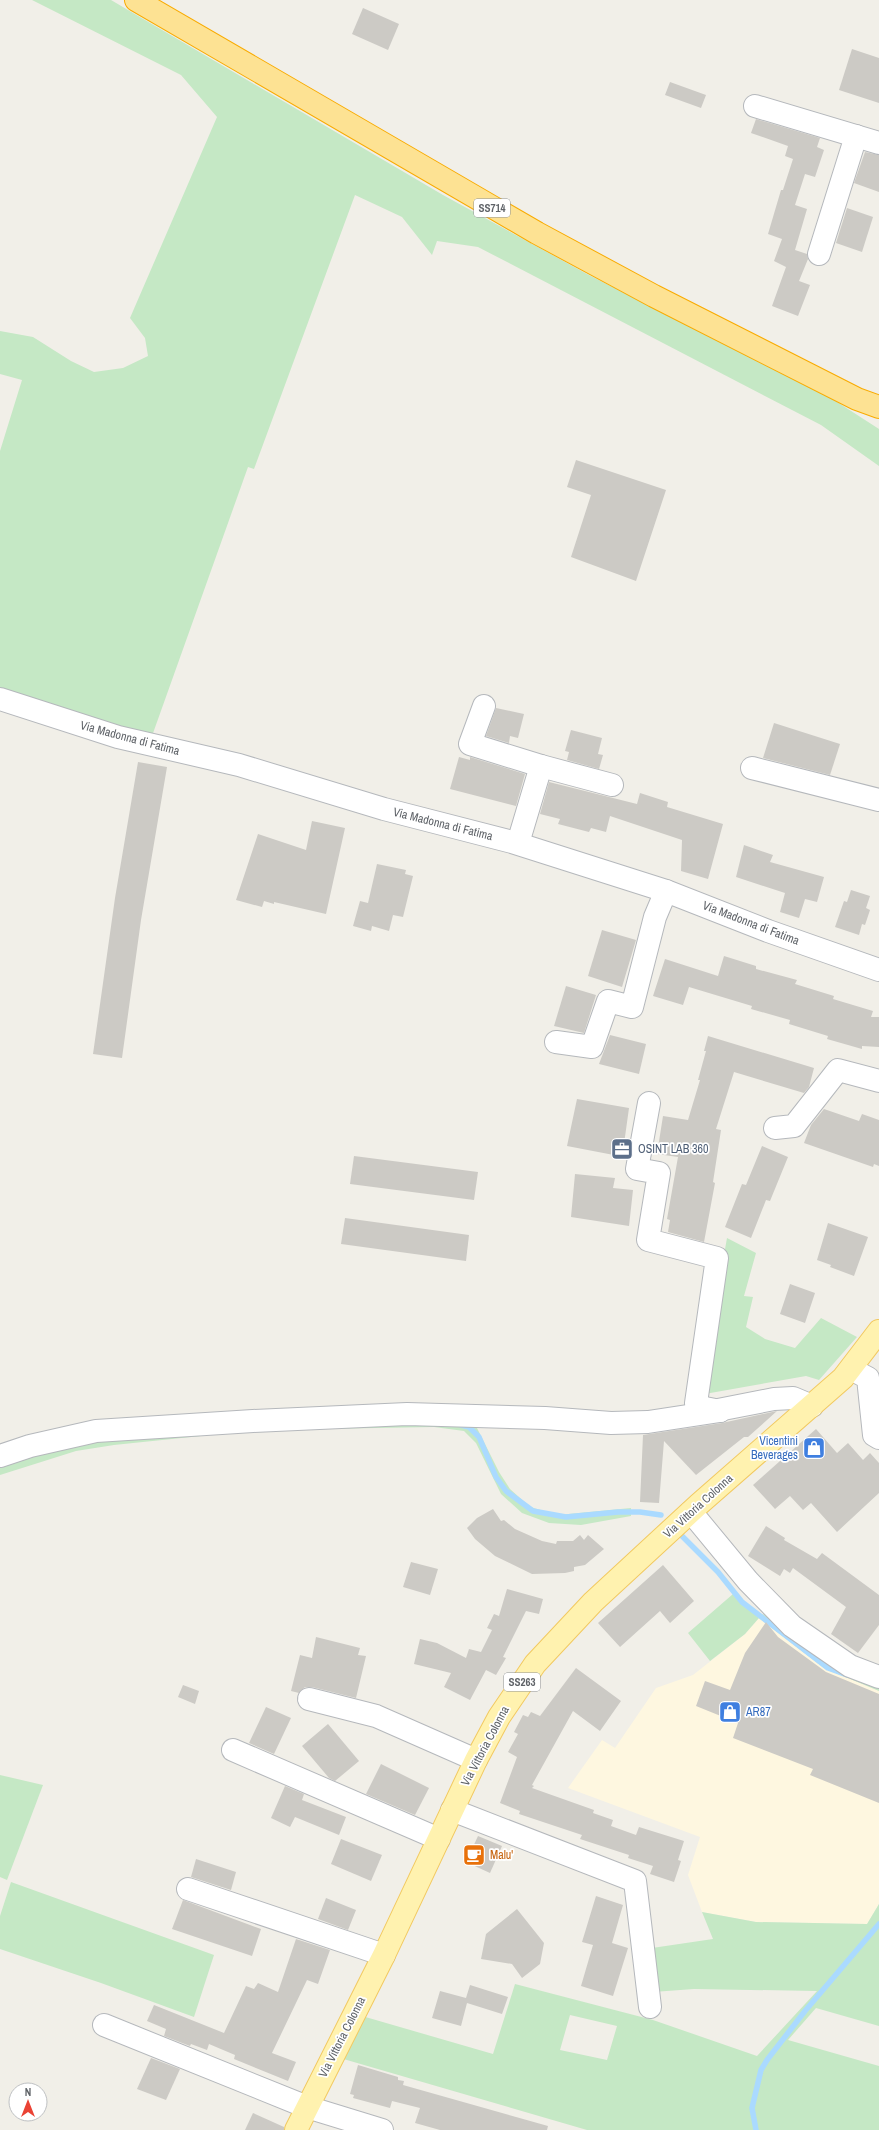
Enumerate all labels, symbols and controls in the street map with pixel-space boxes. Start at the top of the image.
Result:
road number: SS714 [474,199,510,217]
street label: Via Madonna di Fatima [79,717,182,759]
street label: Via Madonna di Fatima [391,804,495,844]
street label: Via Madonna di Fatima [700,897,802,949]
office icon: OSINT LAB 360 [609,1136,635,1162]
place label: OSINT LAB 360 [638,1141,708,1157]
place label: Vicentini Beverages [751,1433,798,1463]
shop icon: Vicentini Beverages [801,1435,827,1461]
street label: Via Vittoria Colonna [660,1470,737,1541]
road number: SS263 [504,1673,540,1691]
shop icon: AR87 [717,1699,743,1725]
street label: Via Vittoria Colonna [457,1703,513,1789]
place label: AR87 [745,1704,771,1720]
cafe icon: Malu' [461,1842,487,1868]
place label: Malu' [490,1847,513,1863]
street label: Via Vittoria Colonna [315,1994,369,2080]
north arrow [8,2082,48,2122]
text: N [25,2085,31,2099]

